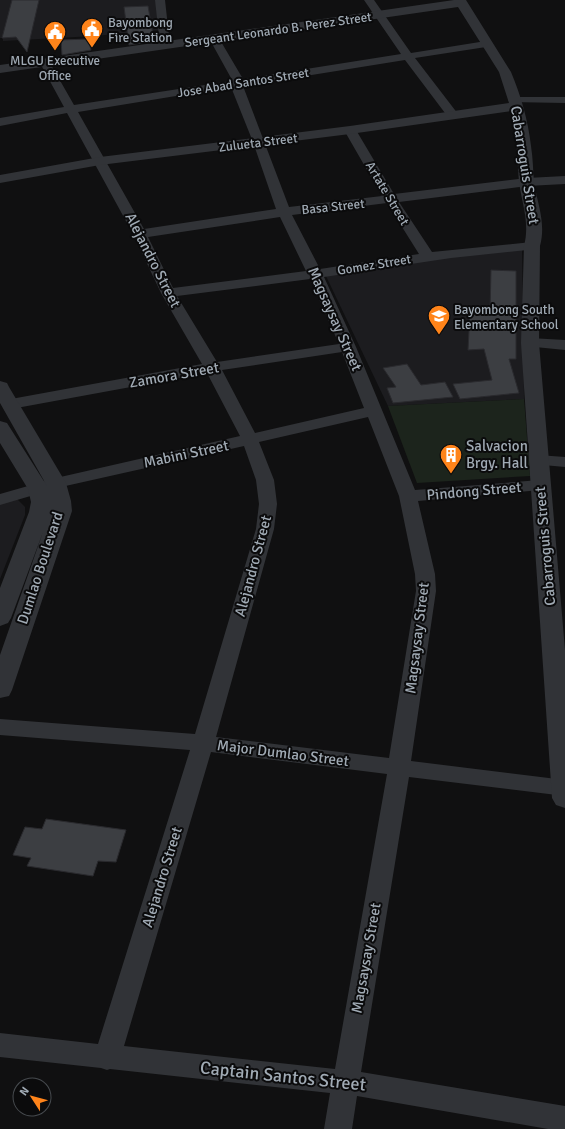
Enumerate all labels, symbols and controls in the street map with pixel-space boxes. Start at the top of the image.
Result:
street label: Sergeant Leonardo B. Perez Street [184,9,373,51]
place label: Bayombong Fire Station [108,15,173,46]
public building icon: Bayombong Fire Station [79,16,105,49]
public building icon: MLGU Executive Office [42,19,68,52]
place label: MLGU Executive Office [10,53,100,84]
street label: Jose Abad Santos Street [176,65,311,101]
street label: Cabarroguis Street [507,104,543,226]
street label: Zulueta Street [218,130,299,156]
street label: Artate Street [362,159,413,229]
street label: Basa Street [301,196,366,218]
street label: Alejandro Street [121,210,185,310]
street label: Gomez Street [336,251,413,279]
street label: Magsaysay Street [304,264,366,374]
place label: Bayombong South Elementary School [454,302,559,333]
school or university icon: Bayombong South Elementary School [426,303,452,336]
street label: Zamora Street [128,358,220,392]
street label: Mabini Street [142,436,230,472]
place label: Salvacion Brgy. Hall [466,437,528,472]
building icon: Salvacion Brgy. Hall [438,442,464,475]
street label: Pindong Street [426,478,522,504]
street label: Cabarroguis Street [531,486,559,606]
street label: Dumlao Boulevard [13,509,67,627]
street label: Alejandro Street [231,513,275,619]
street label: Magsaysay Street [401,581,433,695]
street label: Major Dumlao Street [216,736,350,770]
street label: Alejandro Street [138,825,186,929]
street label: Magsaysay Street [347,901,385,1015]
street label: Captain Santos Street [199,1056,367,1096]
north arrow [12,1077,52,1117]
text: N [17,1084,32,1098]

